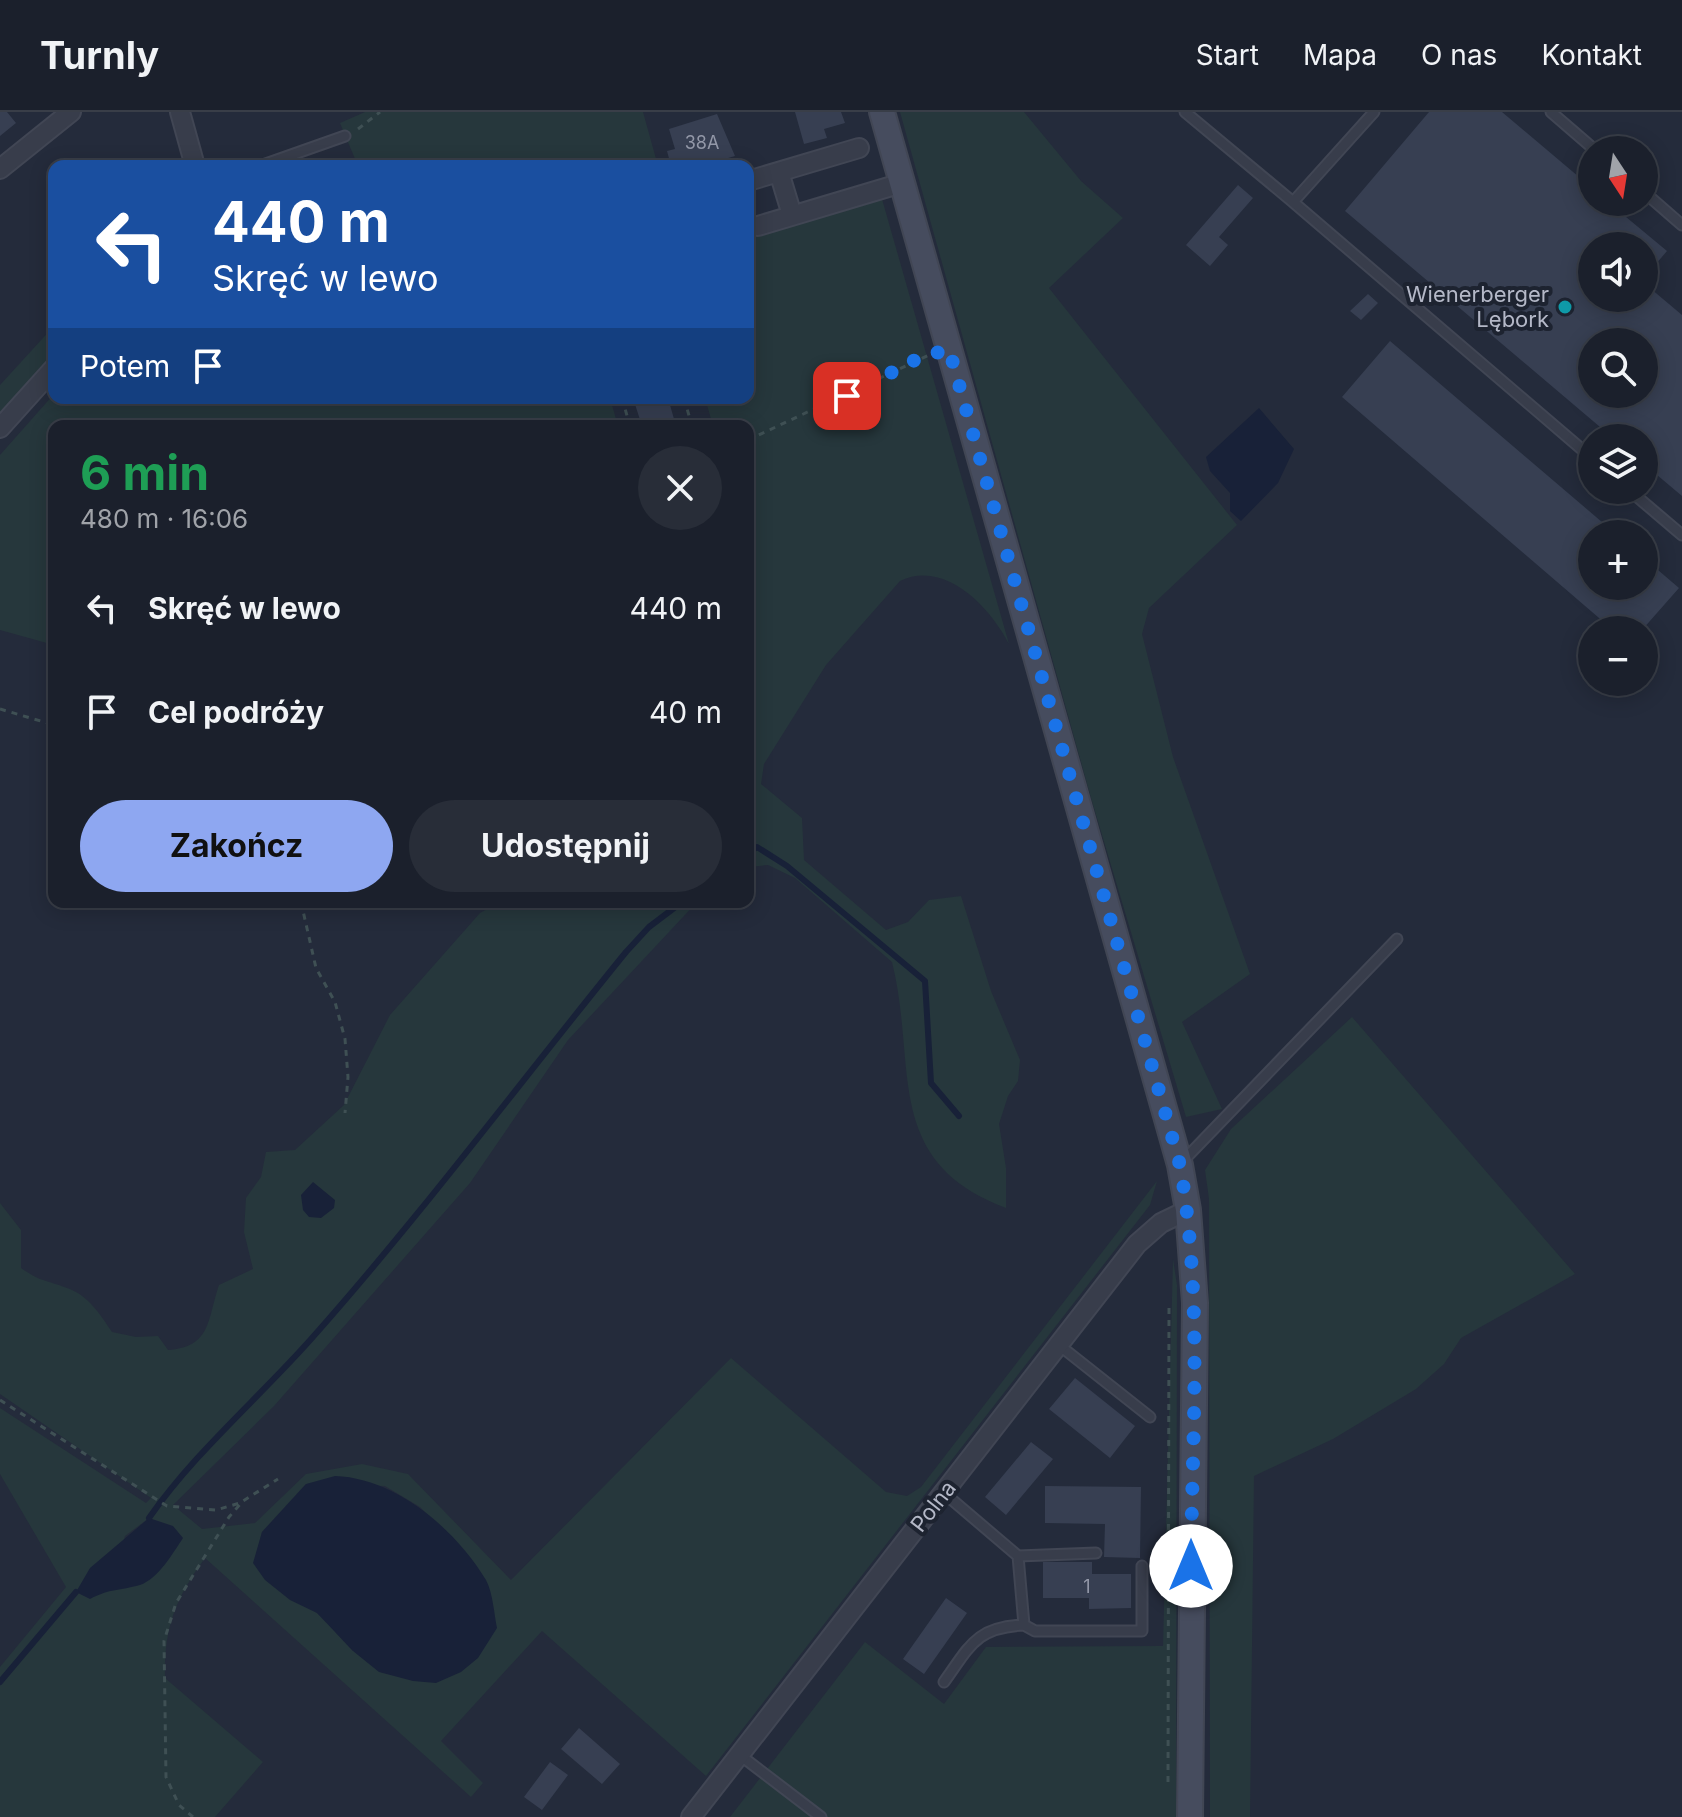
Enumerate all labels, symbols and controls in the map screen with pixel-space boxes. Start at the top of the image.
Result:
text: Turnly [40,32,159,78]
text: Start [1196,38,1259,72]
text: Mapa [1303,38,1377,72]
text: O nas [1421,38,1497,72]
text: Kontakt [1541,38,1642,72]
house number: 38A [685,132,719,153]
north arrow [1578,136,1658,216]
map controls [1578,136,1658,696]
text: 440 m [212,188,390,256]
icon: left [80,192,184,296]
button: sound [1578,232,1658,312]
text: Skręć w lewo [212,256,439,300]
place label: Wienerberger Lębork [1406,281,1549,332]
marker: Wienerberger Lębork [1556,298,1574,316]
button: search [1578,328,1658,408]
icon: arrive [186,344,230,388]
text: Potem [80,348,170,384]
pin [813,362,881,430]
icon: arrive [825,374,869,418]
button: layers [1578,424,1658,504]
text: 6 min [80,443,209,502]
button: close [638,446,722,530]
text: 480 m · 16:06 [80,503,248,534]
button: + [1578,520,1658,600]
icon: left [80,586,124,630]
text: Skręć w lewo [148,590,341,626]
text: 440 m [630,590,722,626]
button: − [1578,616,1658,696]
icon: arrive [80,690,124,734]
text: Cel podróży [148,694,324,730]
text: 40 m [649,694,722,730]
button: Zakończ [80,800,393,892]
button: Udostępnij [409,800,722,892]
street label: Polna [905,1475,961,1537]
position arrow [1149,1524,1233,1608]
house number: 1 [1083,1576,1091,1597]

